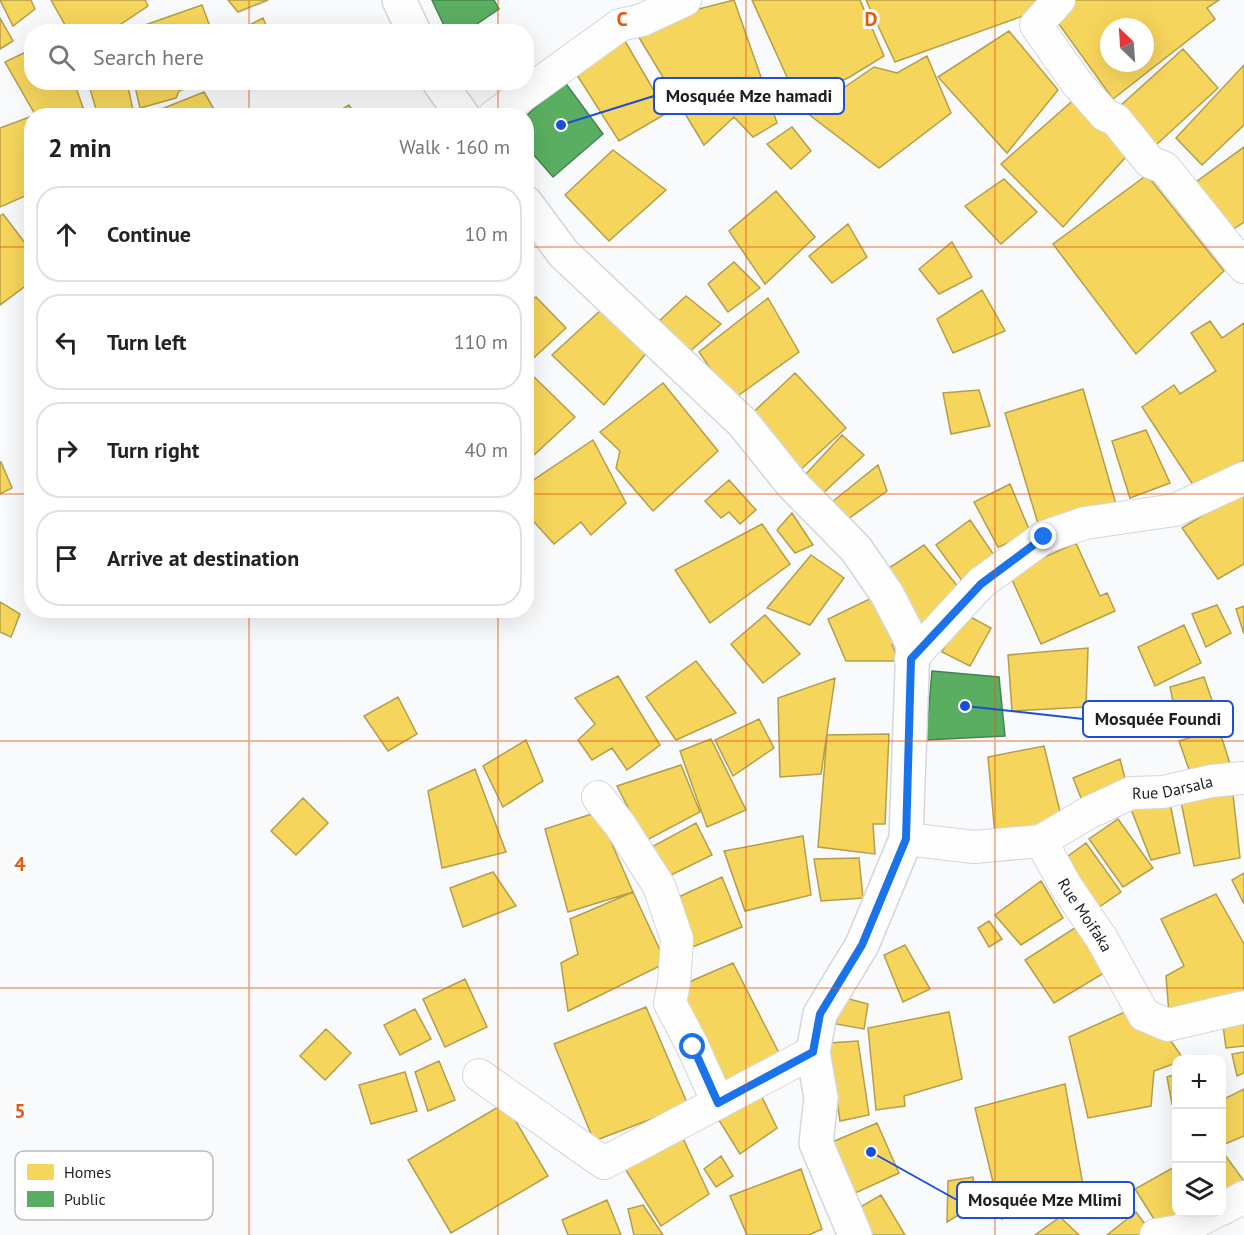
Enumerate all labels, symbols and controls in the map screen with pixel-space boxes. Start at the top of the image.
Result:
text: C [616,6,628,32]
text: D [865,6,878,32]
north arrow [1100,18,1154,72]
search box [24,24,534,90]
icon: search [45,41,78,74]
text: Search here [93,43,204,71]
callout: Mosquée Mze hamadi [654,78,844,114]
text: Mosquée Mze hamadi [666,84,832,107]
text: 2 min [48,131,111,164]
text: Walk · 160 m [399,134,510,160]
icon: ahead [50,218,83,251]
text: Continue [107,220,191,248]
text: 10 m [465,221,508,247]
icon: left [50,326,83,359]
text: Turn left [107,328,187,356]
text: 110 m [454,329,508,355]
icon: right [50,434,83,467]
text: Turn right [107,436,199,464]
text: 40 m [465,437,508,463]
route end [1030,523,1056,549]
icon: arrive [50,542,83,575]
text: Arrive at destination [107,544,299,572]
callout: Mosquée Foundi [1083,701,1233,737]
text: Mosquée Foundi [1095,707,1221,730]
street label: Rue Darsala [1132,771,1215,803]
text: 4 [14,851,26,877]
street label: Rue Moifaka [1054,875,1117,955]
route start [679,1033,705,1059]
map controls [1172,1055,1226,1217]
button: + [1172,1055,1226,1109]
text: 5 [14,1098,26,1124]
button: − [1172,1109,1226,1163]
legend [15,1151,213,1220]
text: Homes [64,1162,111,1182]
button: layers [1172,1163,1226,1217]
callout: Mosquée Mze Mlimi [957,1182,1134,1218]
text: Mosquée Mze Mlimi [968,1188,1122,1211]
text: Public [64,1189,106,1209]

